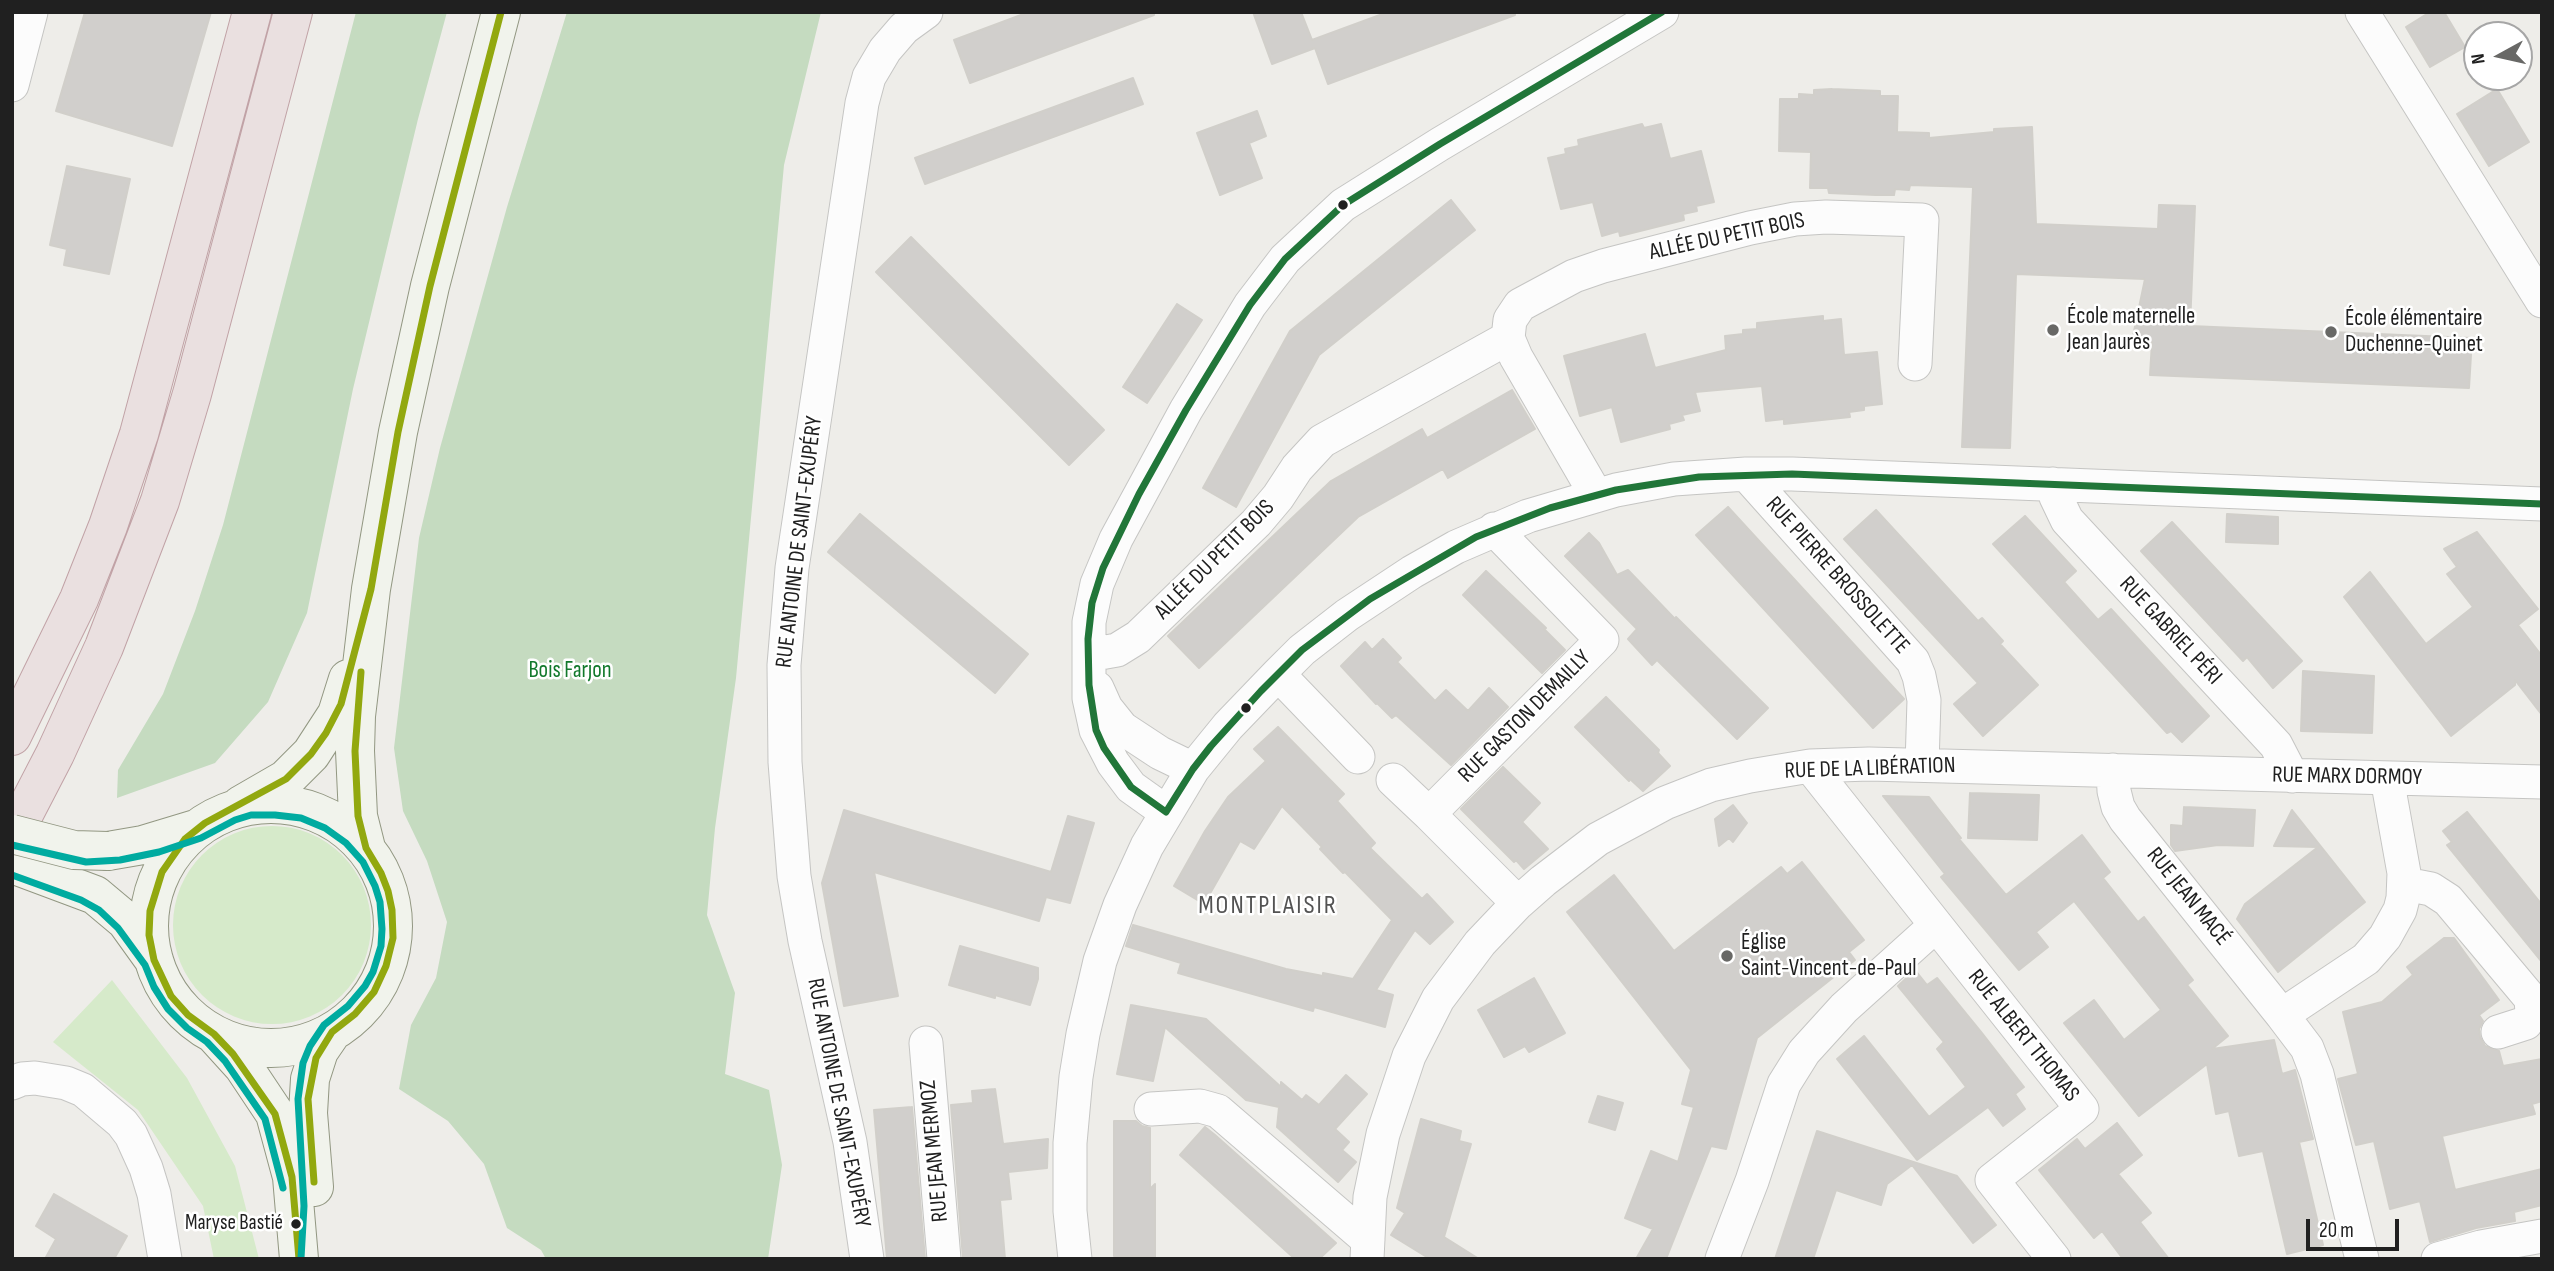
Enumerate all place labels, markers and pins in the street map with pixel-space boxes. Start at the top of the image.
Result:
unlabelled marker [1336,198,1350,212]
place label: École maternelle Jean Jaurès [2067,303,2195,357]
place label: École élémentaire Duchenne-Quinet [2345,305,2483,359]
marker: École maternelle Jean Jaurès [2045,322,2061,338]
marker: École élémentaire Duchenne-Quinet [2323,324,2339,340]
unlabelled marker [1239,701,1253,715]
place label: Église Saint-Vincent-de-Paul [1741,929,1917,983]
marker: Église Saint-Vincent-de-Paul [1719,948,1735,964]
place label: Maryse Bastié [185,1211,283,1237]
marker: Maryse Bastié [289,1217,303,1231]

